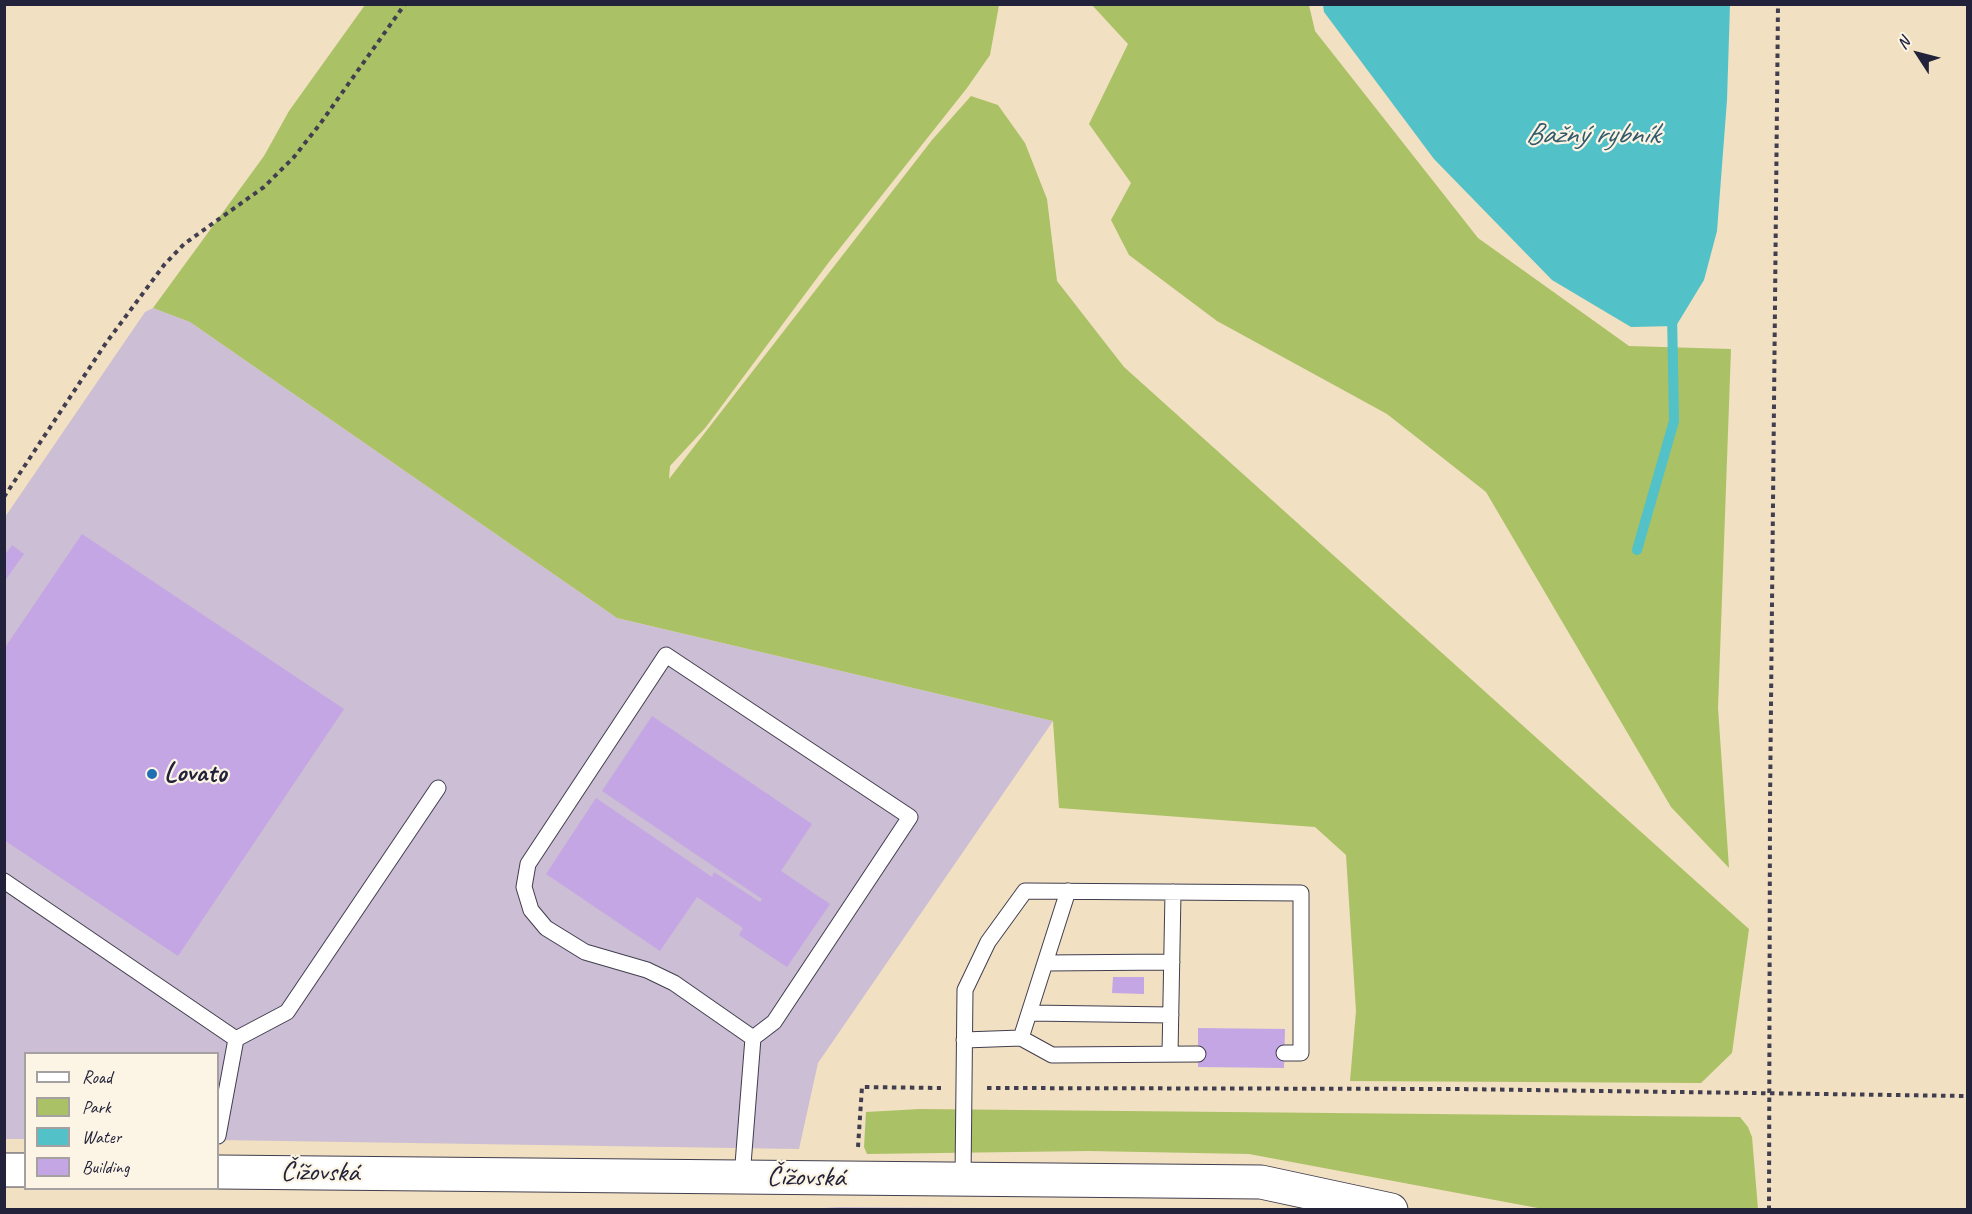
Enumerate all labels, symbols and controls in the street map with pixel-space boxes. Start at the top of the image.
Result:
north arrow [1888,24,1948,84]
text: N [1892,34,1914,53]
water label: Bažný rybník [1525,117,1659,153]
place label: Lovato [164,757,226,791]
marker: Lovato [145,767,159,781]
legend [24,1052,219,1190]
text: Road [82,1066,112,1088]
text: Park [82,1096,111,1118]
text: Water [82,1126,121,1148]
text: Building [82,1156,129,1178]
street label: Čížovská [280,1156,360,1190]
street label: Čížovská [766,1161,846,1195]

